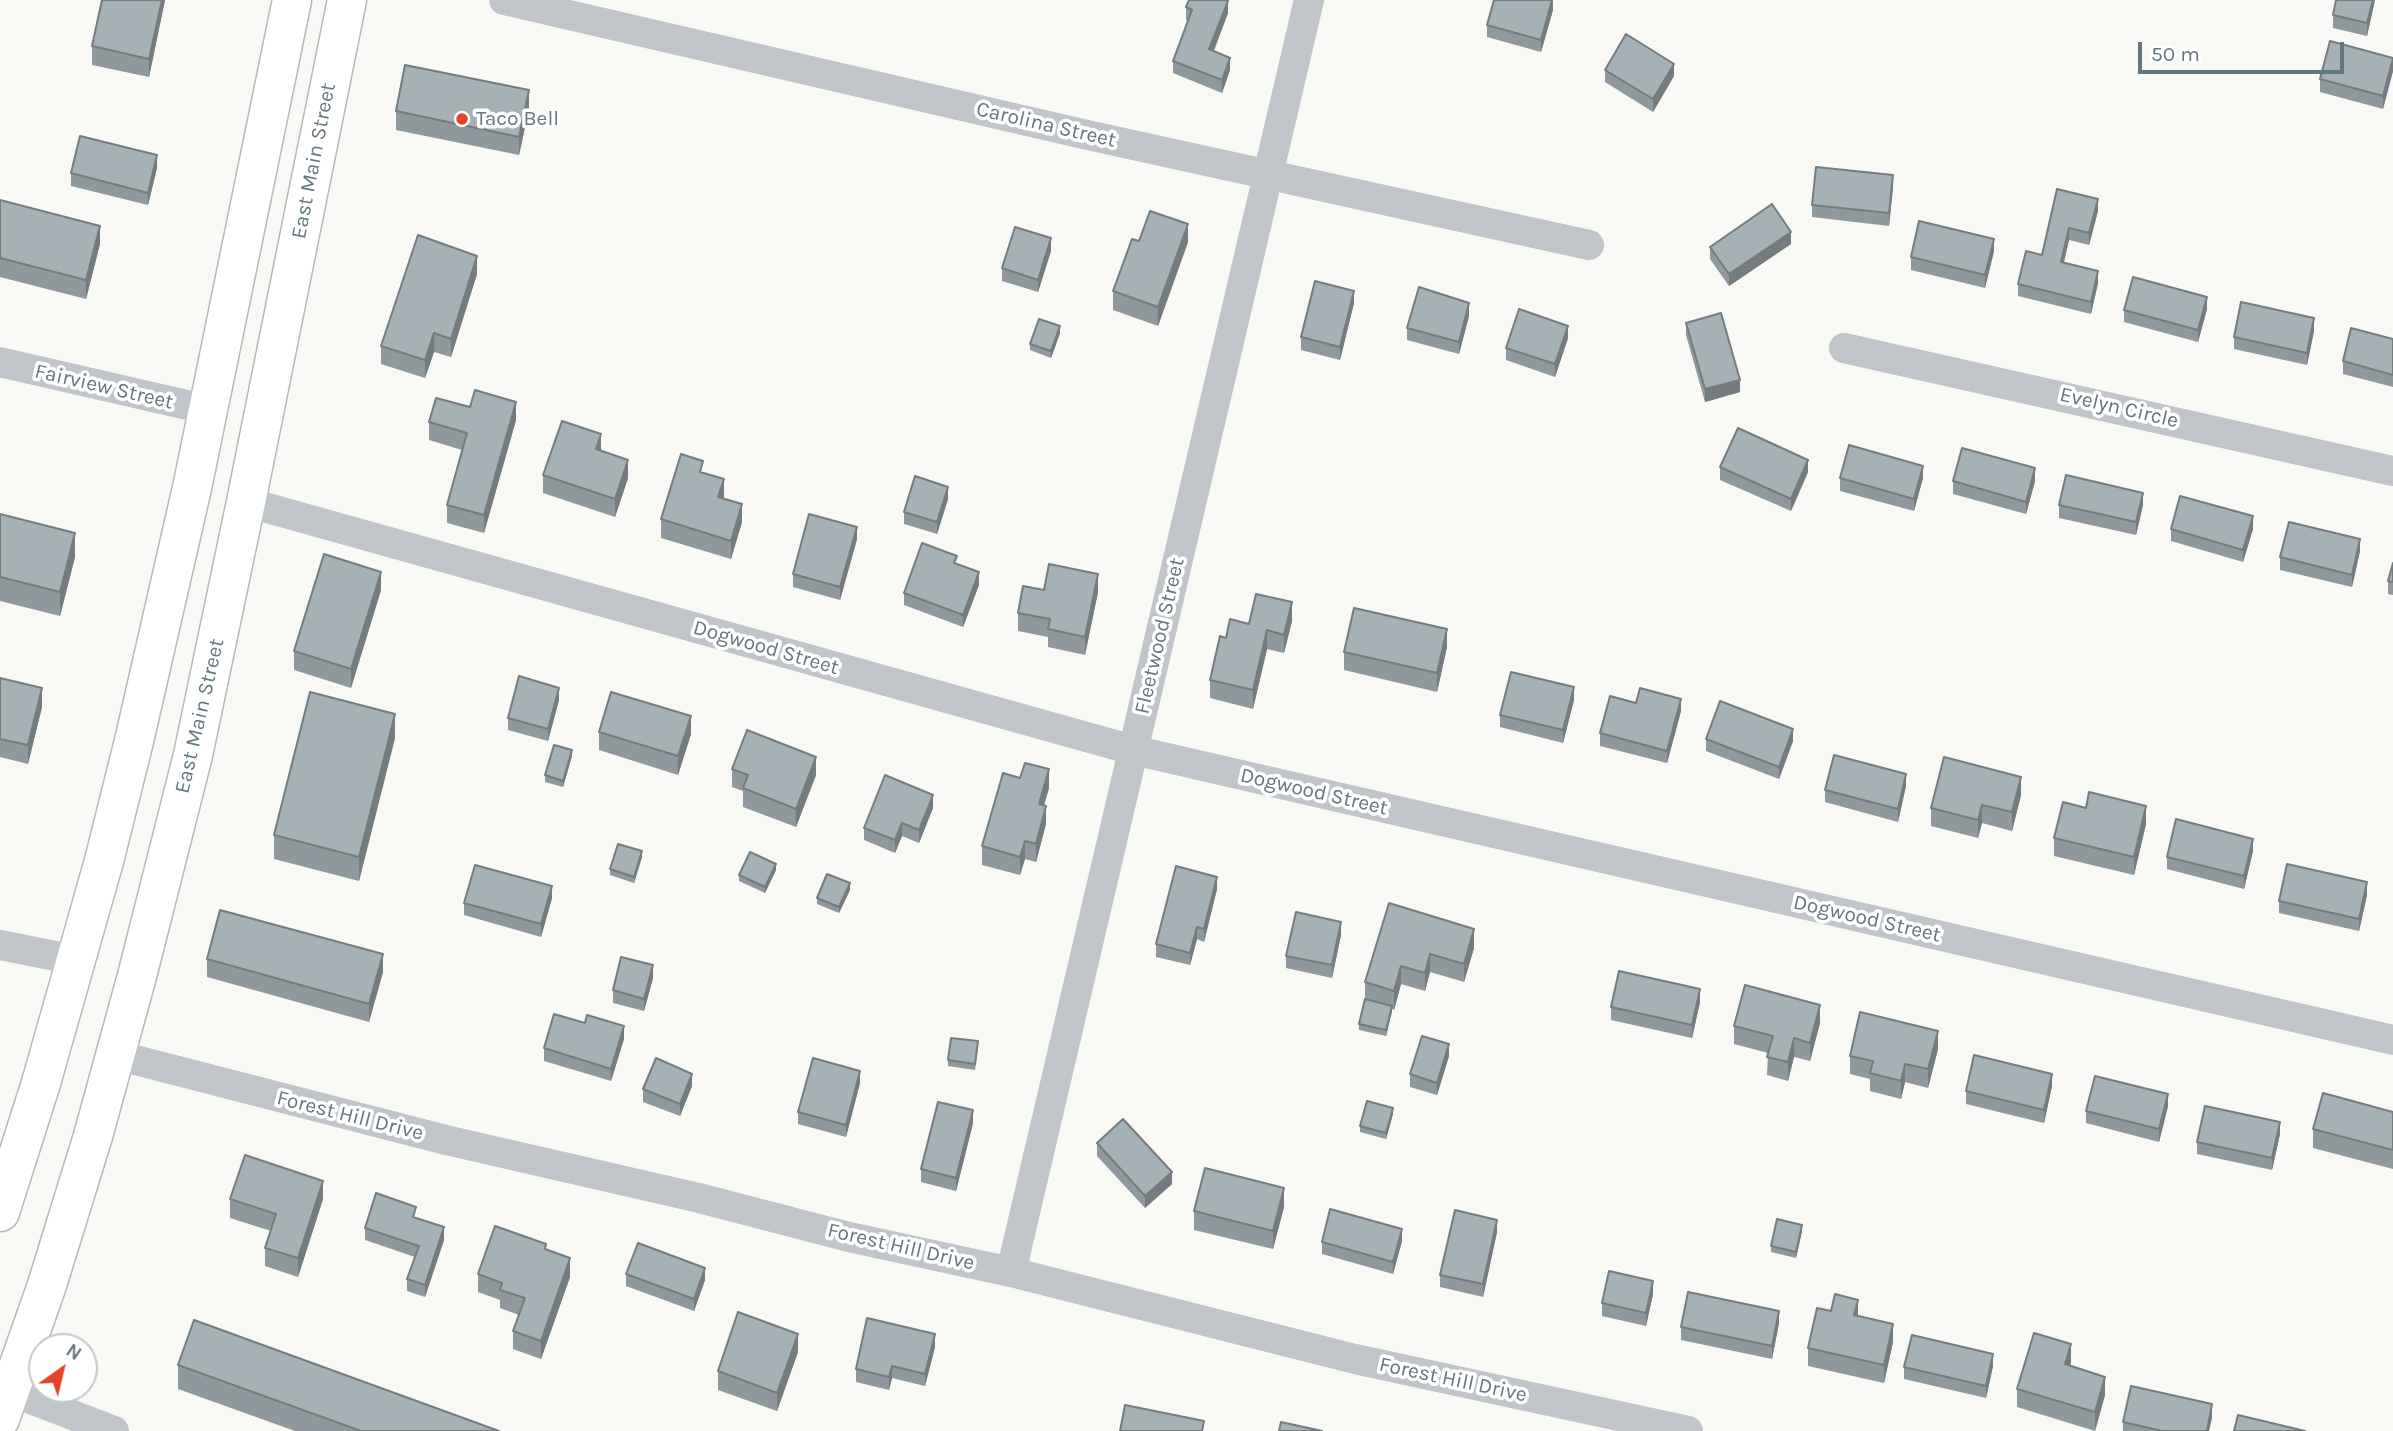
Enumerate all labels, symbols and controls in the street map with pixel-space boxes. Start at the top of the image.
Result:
scale bar [2141,28,2348,72]
text: 50 m [2151,42,2200,66]
street label: East Main Street [287,81,341,241]
street label: Carolina Street [974,97,1118,153]
place label: Taco Bell [476,106,559,132]
marker: Taco Bell [454,111,470,127]
street label: Fairview Street [32,359,176,415]
street label: Evelyn Circle [2057,382,2181,434]
street label: Fleetwood Street [1130,555,1190,717]
street label: Dogwood Street [690,615,842,681]
street label: East Main Street [170,636,230,796]
street label: Dogwood Street [1238,763,1390,821]
street label: Dogwood Street [1791,890,1943,948]
street label: Forest Hill Drive [274,1086,426,1146]
street label: Forest Hill Drive [825,1218,977,1276]
north arrow [28,1333,98,1403]
text: N [62,1339,85,1365]
street label: Forest Hill Drive [1377,1352,1529,1408]

